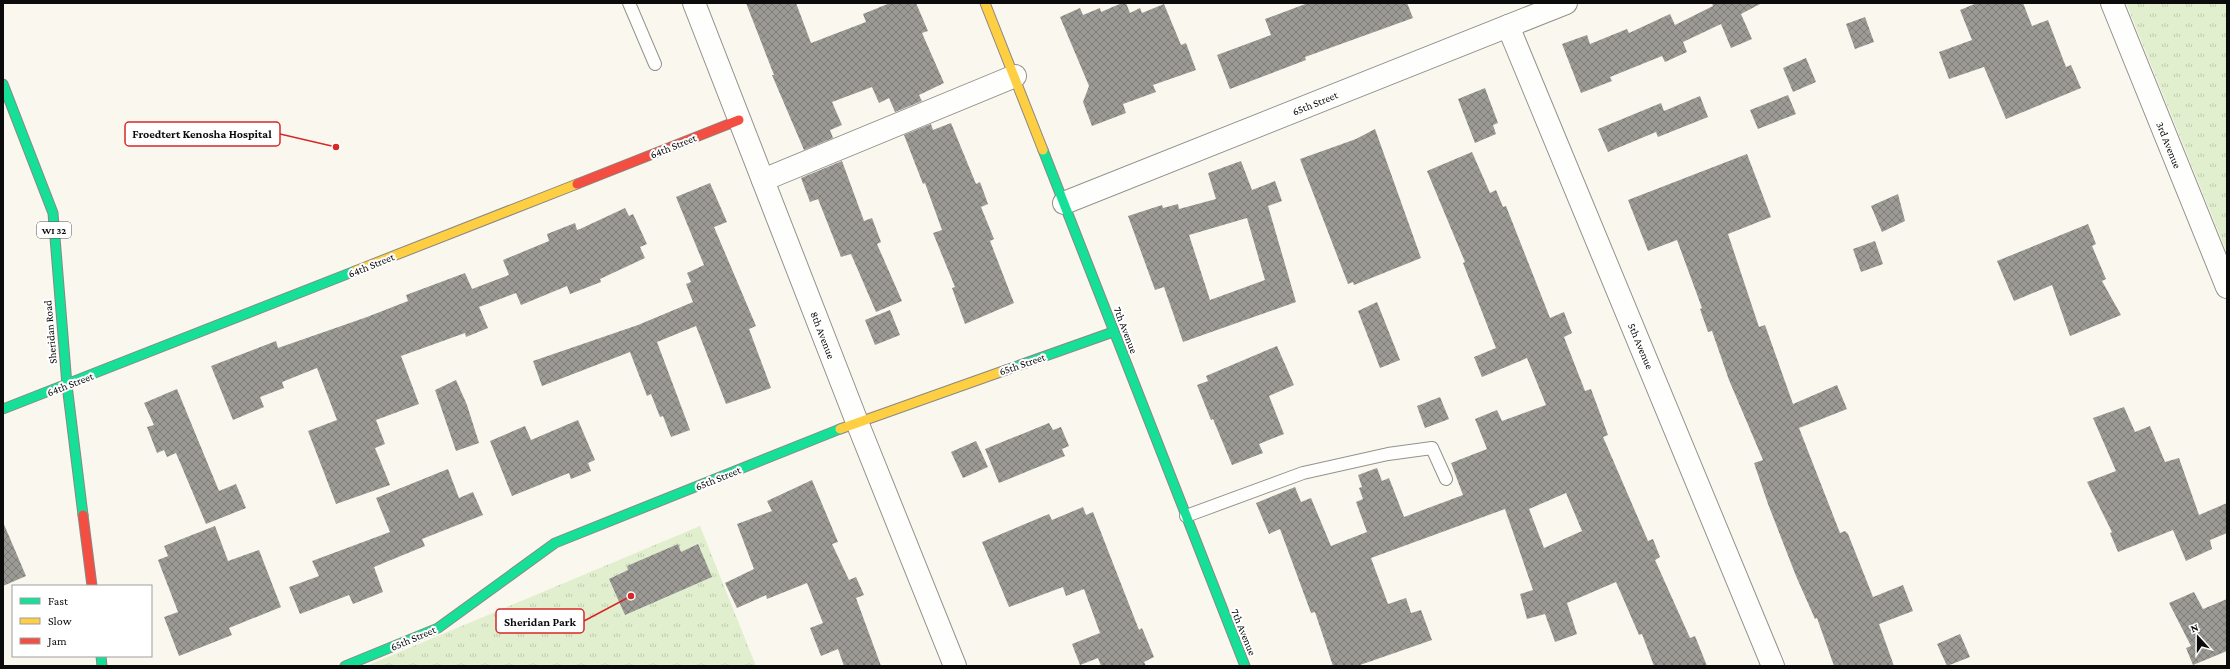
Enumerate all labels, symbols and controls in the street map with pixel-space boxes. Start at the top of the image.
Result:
street label: 65th Street [1291,88,1340,118]
street label: 3rd Avenue [2154,120,2184,170]
callout: Froedtert Kenosha Hospital [125,122,280,146]
text: Froedtert Kenosha Hospital [132,127,272,141]
street label: 64th Street [648,131,698,161]
road number: WI 32 [37,222,71,238]
street label: 64th Street [346,250,396,280]
street label: Sheridan Road [41,299,59,364]
street label: 7th Avenue [1112,305,1140,355]
street label: 8th Avenue [808,310,838,361]
street label: 5th Avenue [1626,321,1656,371]
street label: 65th Street [997,350,1047,377]
street label: 64th Street [45,370,95,398]
street label: 65th Street [694,463,743,493]
legend [12,585,152,657]
text: Fast [48,594,69,608]
street label: 7th Avenue [1229,607,1259,657]
callout: Sheridan Park [496,609,584,633]
text: Slow [48,614,72,628]
text: Sheridan Park [504,615,576,629]
north arrow [2178,617,2218,657]
text: N [2189,621,2201,635]
street label: 65th Street [389,623,438,653]
text: Jam [47,634,67,648]

